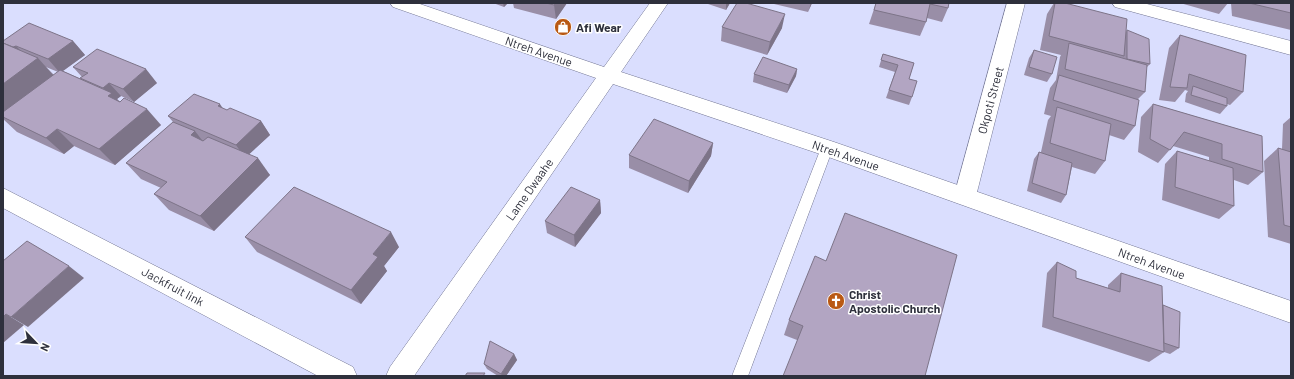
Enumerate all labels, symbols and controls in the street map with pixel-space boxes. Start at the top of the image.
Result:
shop icon: Afi Wear [553,17,573,37]
place label: Afi Wear [576,20,622,34]
street label: Ntreh Avenue [504,33,574,69]
street label: Okpoti Street [974,65,1006,135]
street label: Ntreh Avenue [811,137,881,173]
street label: Lame Dwaahe [502,155,556,223]
street label: Ntreh Avenue [1117,244,1187,282]
street label: Jackfruit link [139,264,207,308]
place label: Christ Apostolic Church [849,287,940,315]
church icon: Christ Apostolic Church [826,291,846,311]
north arrow [16,323,56,363]
text: N [38,341,53,354]

